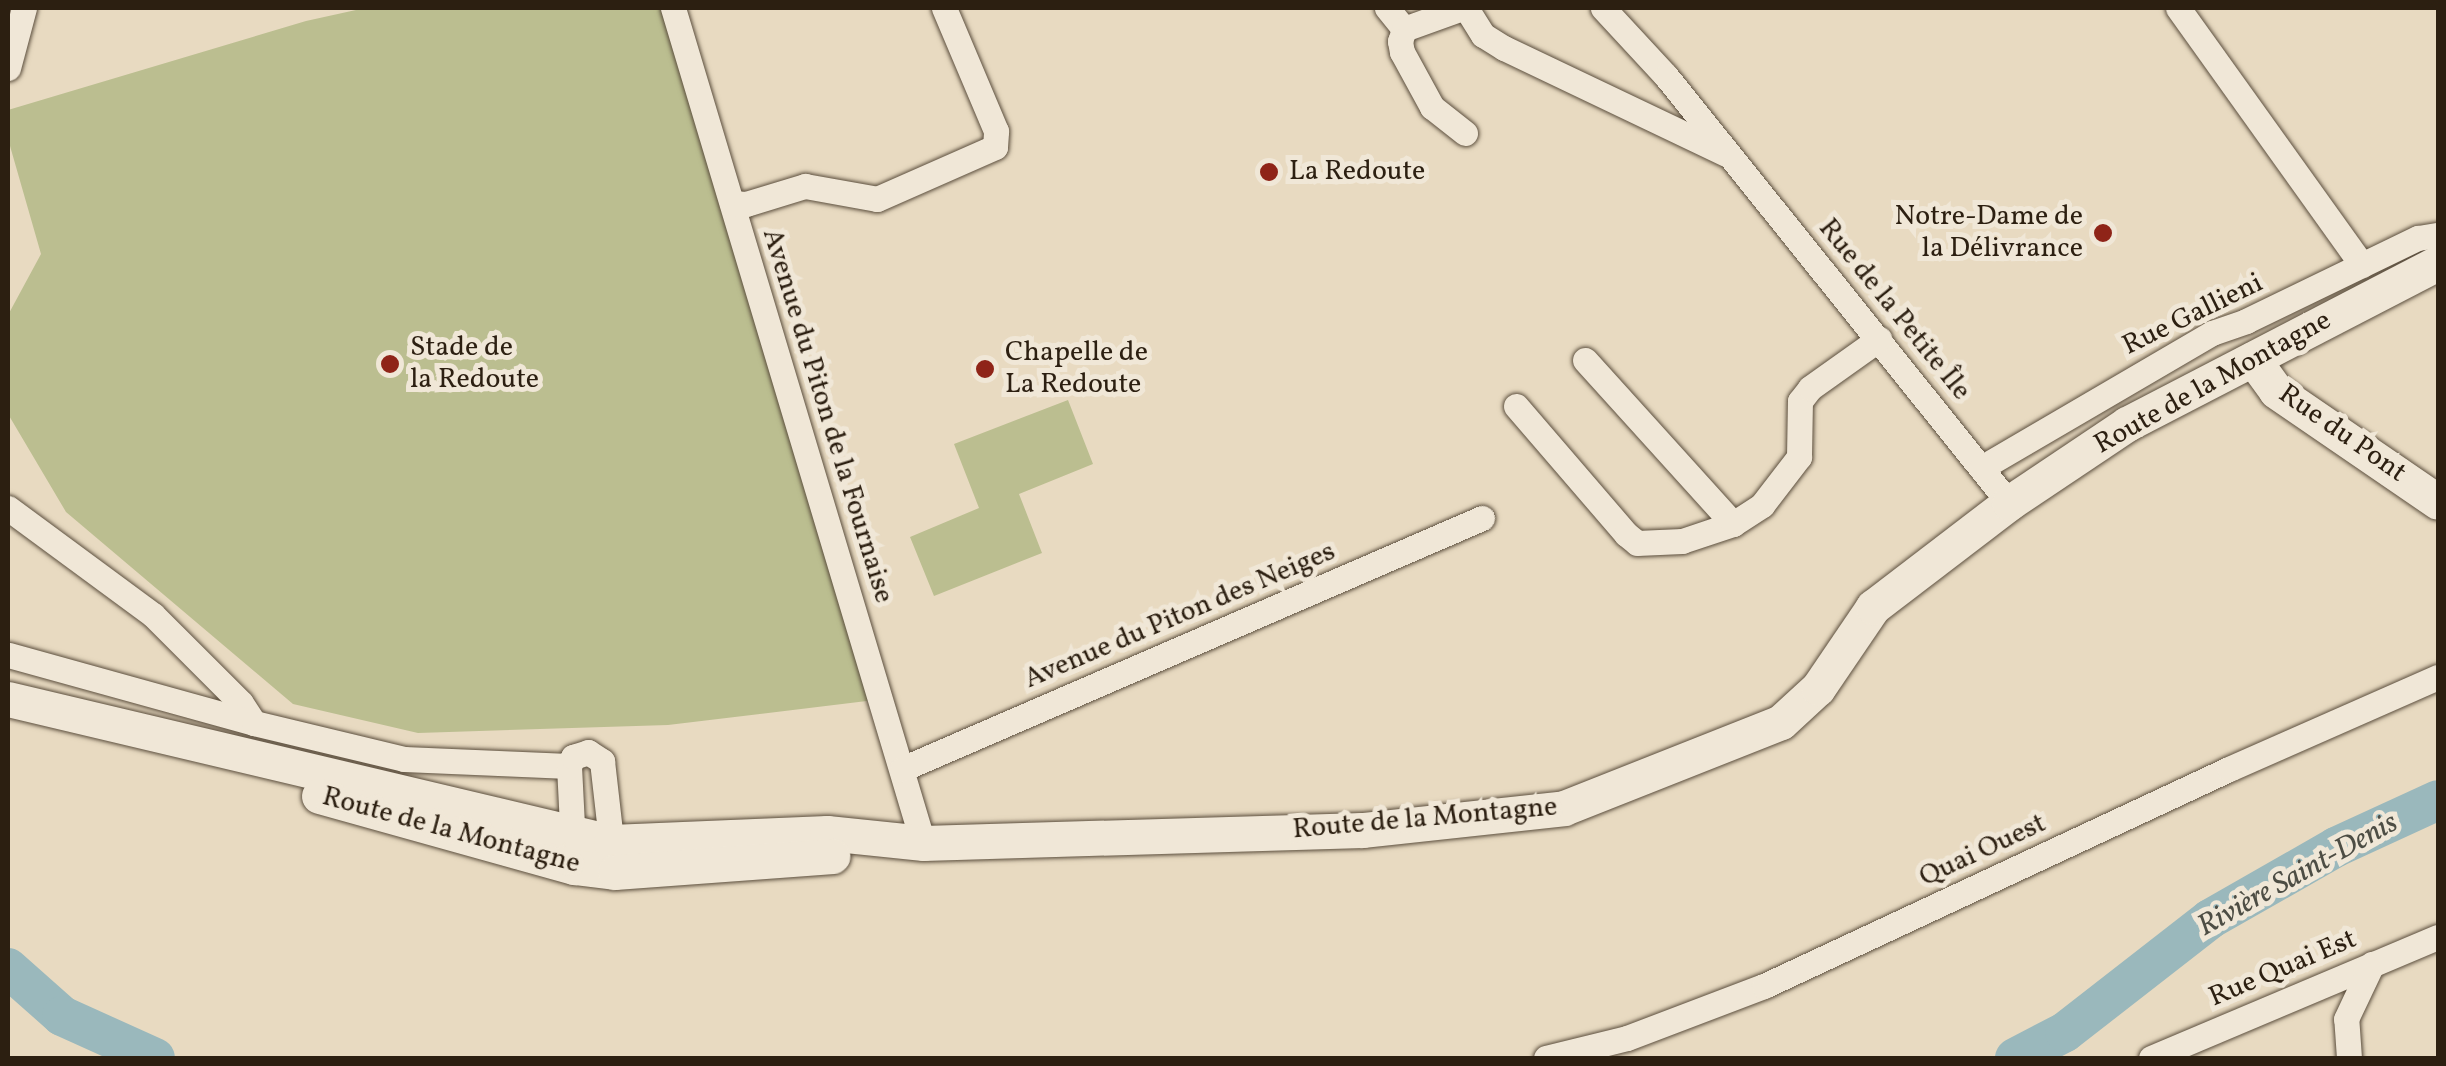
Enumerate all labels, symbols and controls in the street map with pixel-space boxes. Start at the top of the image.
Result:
place label: La Redoute [1289,155,1425,189]
marker: La Redoute [1258,161,1280,183]
place label: Notre-Dame de la Délivrance [1895,200,2083,266]
street label: Rue de la Petite Île [1811,213,1977,407]
marker: Notre-Dame de la Délivrance [2092,222,2114,244]
street label: Avenue du Piton de la Fournaise [754,225,900,607]
street label: Rue Gallieni [2117,267,2269,363]
street label: Route de la Montagne [2089,304,2337,462]
place label: Stade de la Redoute [410,331,539,397]
place label: Chapelle de La Redoute [1005,336,1148,402]
marker: Stade de la Redoute [379,353,401,375]
marker: Chapelle de La Redoute [974,358,996,380]
street label: Rue du Pont [2272,378,2412,490]
street label: Avenue du Piton des Neiges [1019,535,1341,697]
street label: Route de la Montagne [318,780,584,882]
street label: Route de la Montagne [1291,791,1559,847]
water label: Rivière Saint-Denis [2192,805,2404,945]
street label: Quai Ouest [1914,807,2052,895]
street label: Rue Quai Est [2204,923,2362,1015]

